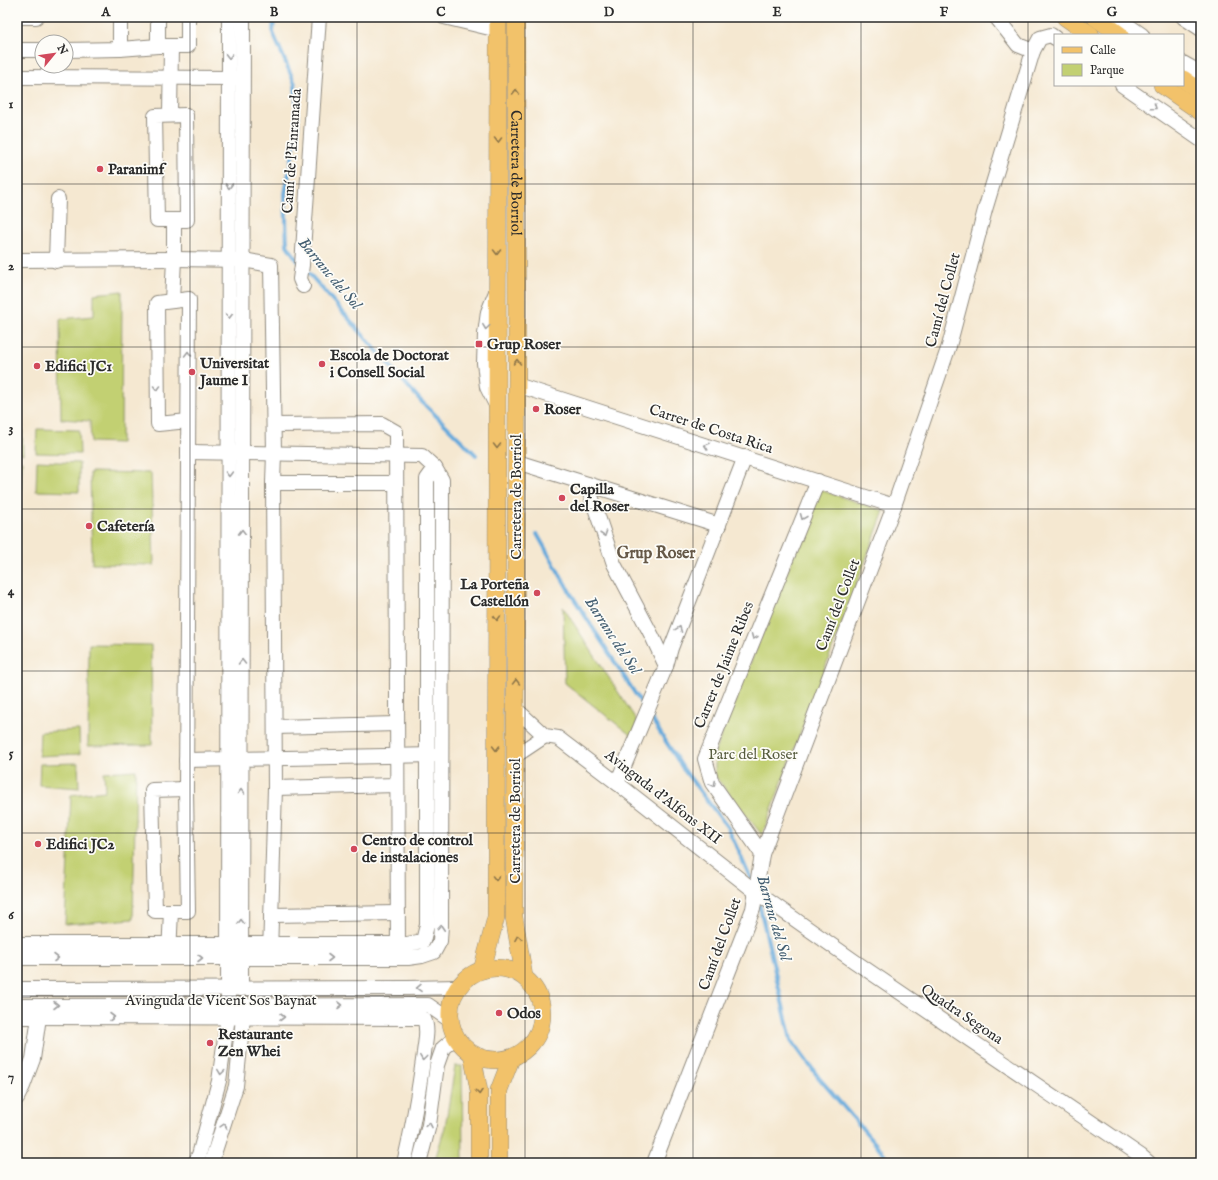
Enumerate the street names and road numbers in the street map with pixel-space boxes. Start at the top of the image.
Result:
street label: Camí de l'Enramada [278,87,306,214]
street label: Carretera de Borriol [507,110,526,237]
street label: Camí del Collet [921,251,965,349]
street label: Carrer de Costa Rica [647,400,776,458]
street label: Carretera de Borriol [507,433,526,560]
street label: Camí del Collet [812,556,864,654]
street label: Carrer de Jaime Ribes [690,599,758,731]
street label: Avinguda d'Alfons XII [600,745,726,849]
street label: Carretera de Borriol [506,757,525,884]
street label: Camí del Collet [694,895,746,993]
street label: Quadra Segona [917,980,1007,1049]
street label: Avinguda de Vicent Sos Baynat [124,991,317,1010]

